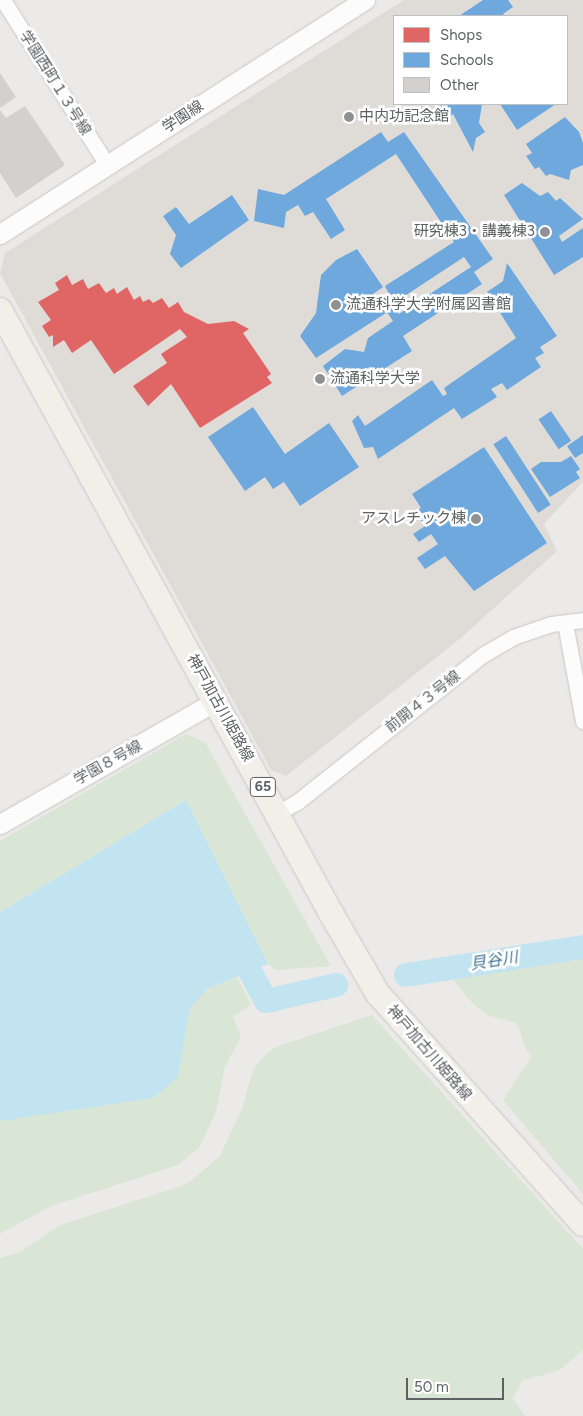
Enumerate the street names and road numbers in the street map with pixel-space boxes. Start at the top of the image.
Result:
street label: 学園西町１３号線 [16,27,94,139]
street label: 学園線 [159,97,207,137]
street label: 神戸加古川姫路線 [183,651,257,765]
street label: 前開４３号線 [382,667,464,737]
street label: 学園８号線 [71,737,145,789]
road number: 65 [249,776,277,799]
street label: 神戸加古川姫路線 [383,1002,475,1104]

